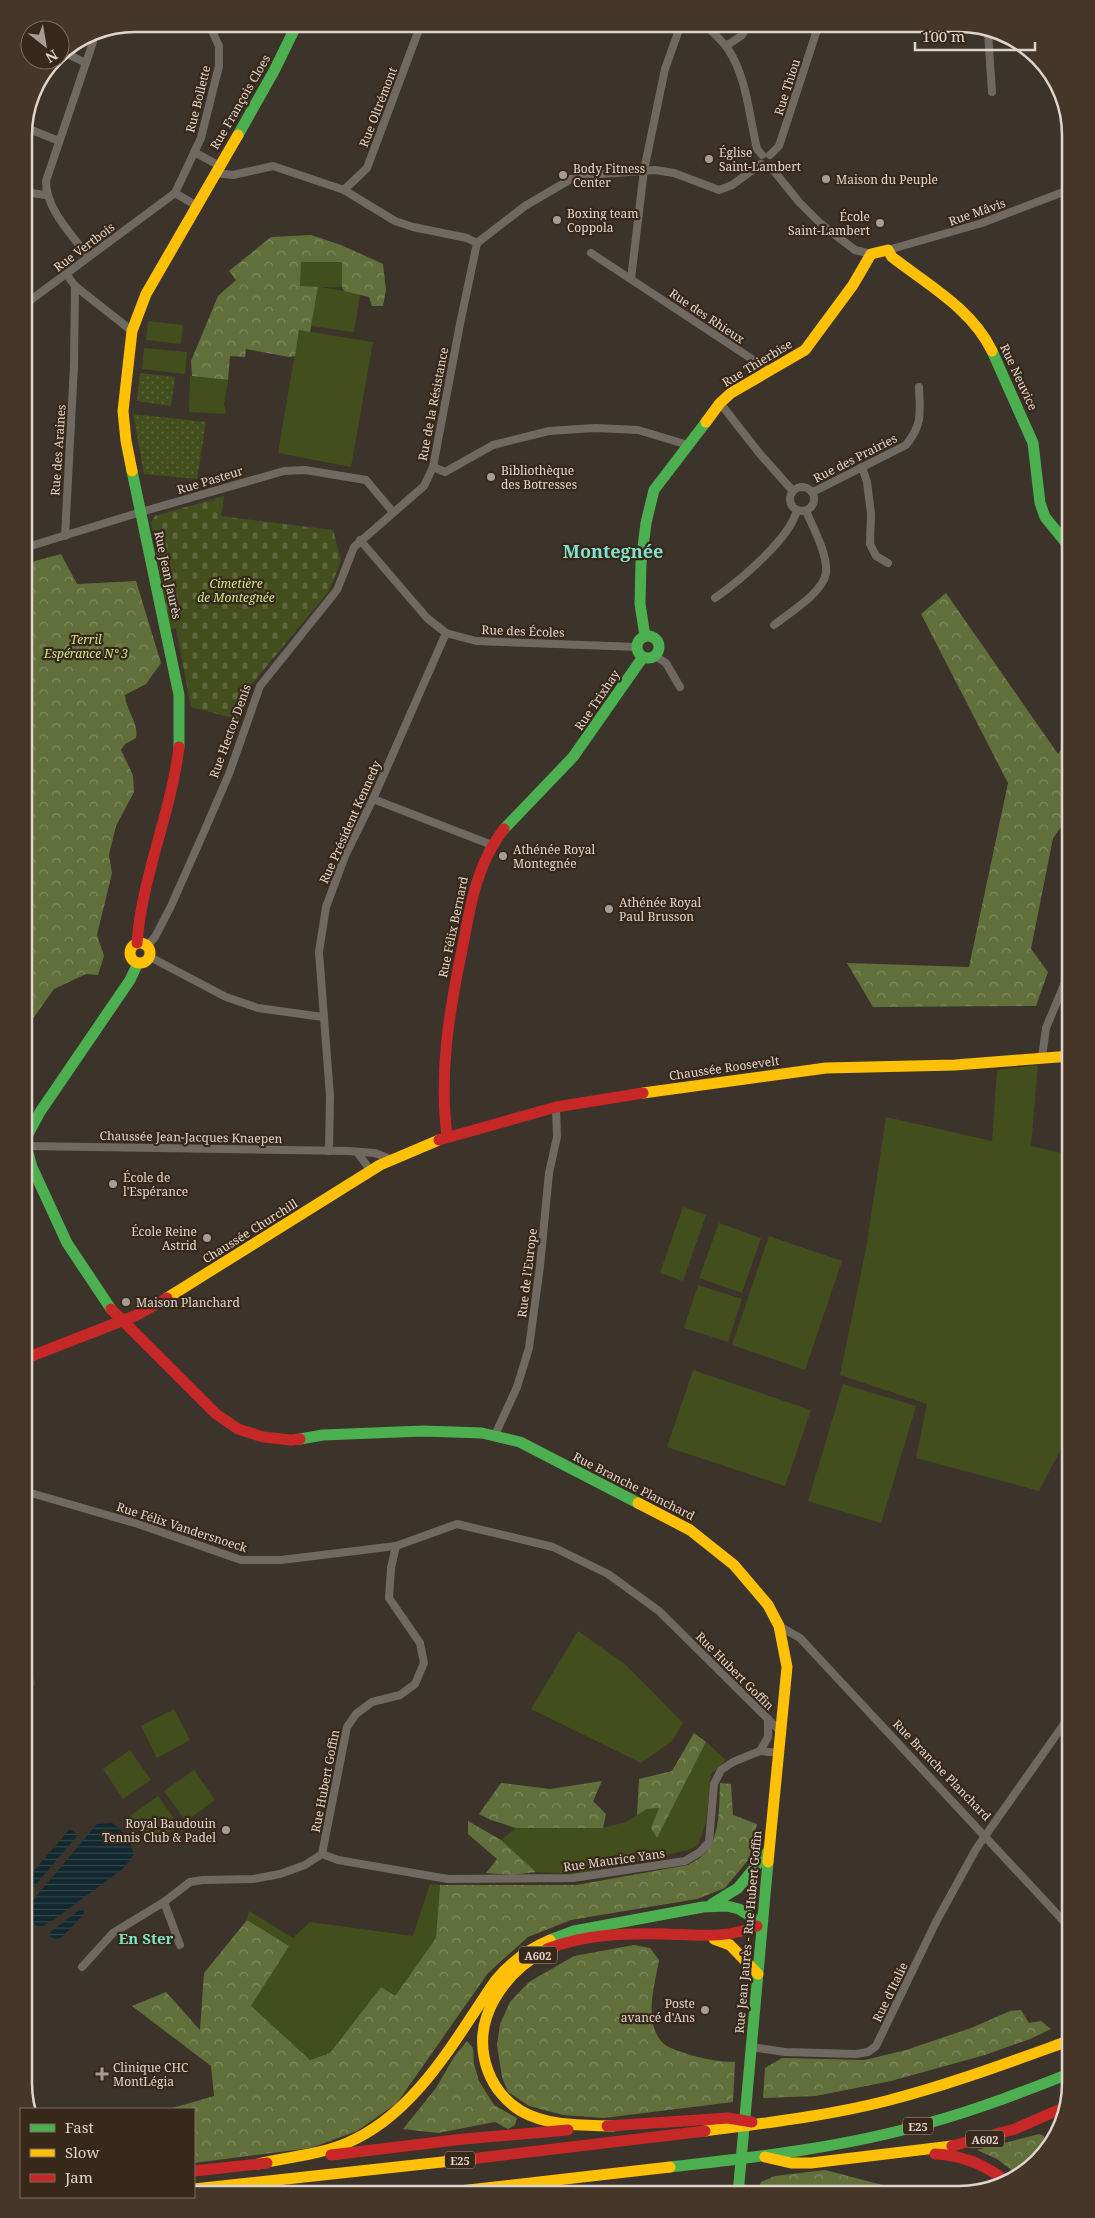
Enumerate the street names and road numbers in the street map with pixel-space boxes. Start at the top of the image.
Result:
street label: Rue François Cloes [206,51,274,153]
street label: Rue Thiou [770,56,804,117]
street label: Rue Bollette [181,64,215,134]
street label: Rue Oltrémont [355,65,401,149]
street label: Rue Mâvis [946,194,1008,230]
street label: Rue Vertbois [50,218,118,276]
street label: Rue des Rhieux [666,284,748,348]
street label: Rue Thierbise [719,335,795,391]
street label: Rue Neuvice [996,341,1042,413]
street label: Rue de la Résistance [414,346,452,462]
street label: Rue des Araines [46,404,70,496]
street label: Rue des Prairies [810,430,900,486]
street label: Rue Pasteur [175,462,246,498]
street label: Rue Jean Jaurès [150,529,186,621]
street label: Rue des Écoles [481,621,565,641]
street label: Rue Trixhay [570,666,624,734]
street label: Rue Hector Denis [205,682,255,780]
street label: Rue Président Kennedy [315,758,385,886]
street label: Rue Félix Bernard [434,874,472,979]
street label: Chaussée Roosevelt [668,1052,780,1084]
street label: Chaussée Jean-Jacques Knaepen [99,1127,283,1147]
street label: Chaussée Churchill [199,1195,301,1267]
street label: Rue de l'Europe [513,1227,541,1319]
street label: Rue Branche Planchard [570,1448,698,1524]
street label: Rue Félix Vandersnoeck [115,1498,250,1556]
street label: Rue Hubert Goffin [692,1628,778,1714]
street label: Rue Branche Planchard [889,1716,995,1825]
street label: Rue Hubert Goffin [307,1728,343,1834]
street label: Rue Jean Jaurès - Rue Hubert Goffin [731,1830,765,2034]
street label: Rue Maurice Yans [562,1844,666,1876]
road number: A602 [519,1946,557,1964]
street label: Rue d'Italie [868,1959,912,2025]
road number: E25 [903,2118,933,2134]
road number: A602 [966,2130,1004,2148]
road number: E25 [445,2152,475,2168]

